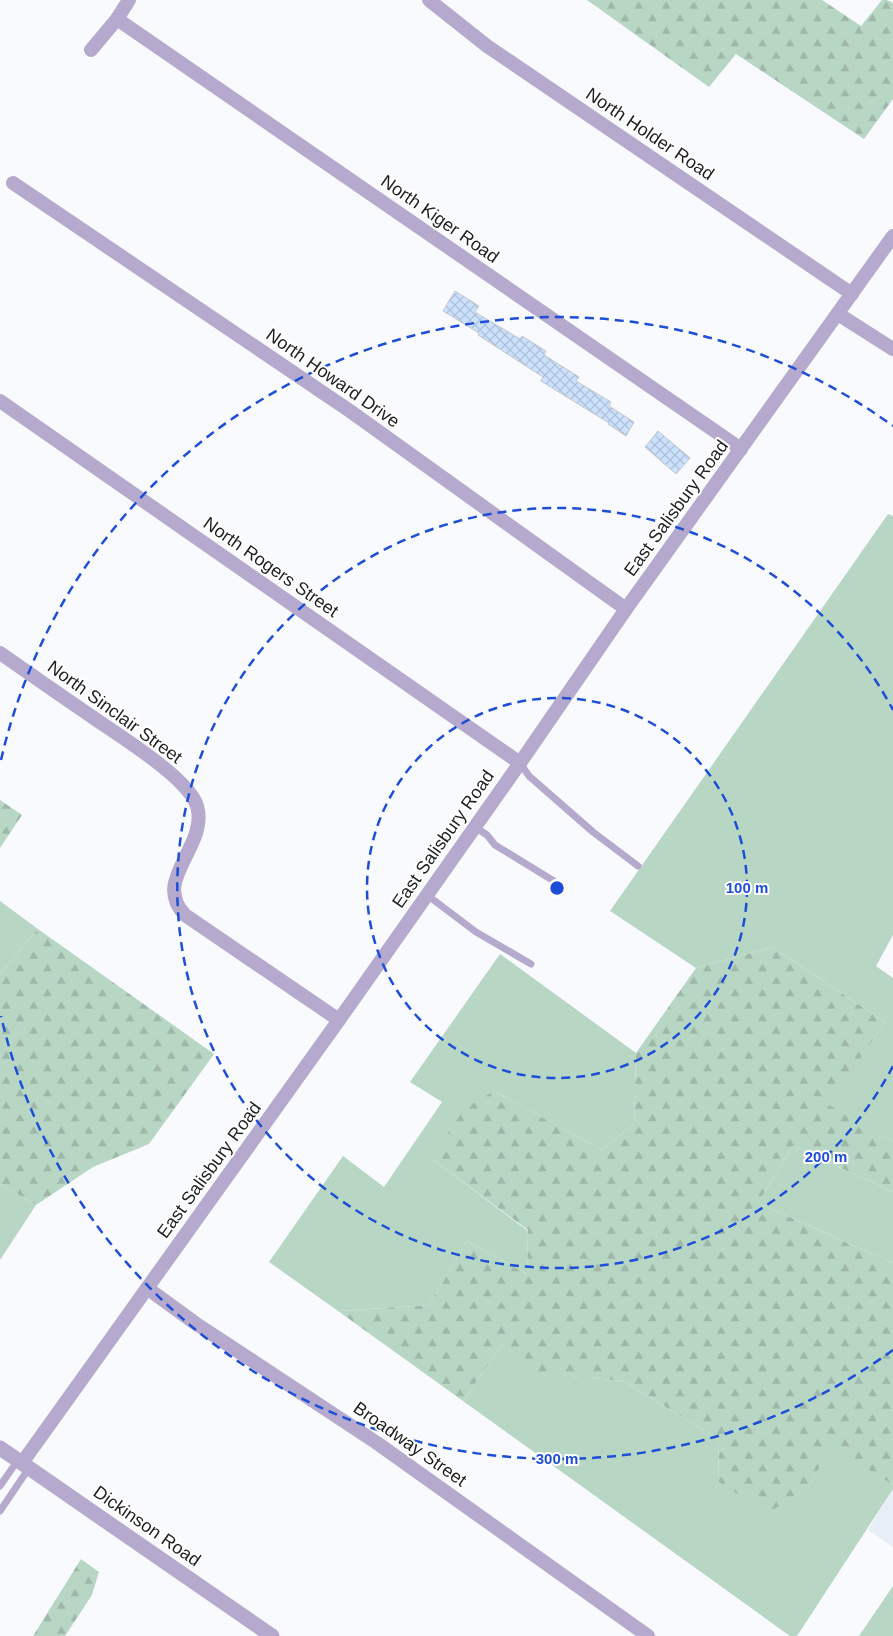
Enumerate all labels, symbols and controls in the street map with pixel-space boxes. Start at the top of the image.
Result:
street label: North Holder Road [582,84,718,184]
street label: North Kiger Road [377,171,503,267]
street label: North Howard Drive [263,324,403,432]
street label: East Salisbury Road [620,436,732,580]
street label: North Rogers Street [200,513,342,621]
street label: North Sinclair Street [44,657,186,767]
street label: East Salisbury Road [388,766,498,912]
centre of rings [548,879,566,897]
text: 100 m [726,879,768,896]
street label: East Salisbury Road [153,1098,265,1242]
text: 200 m [805,1148,847,1165]
street label: Broadway Street [350,1398,470,1490]
text: 300 m [536,1450,578,1467]
street label: Dickinson Road [90,1482,204,1570]

